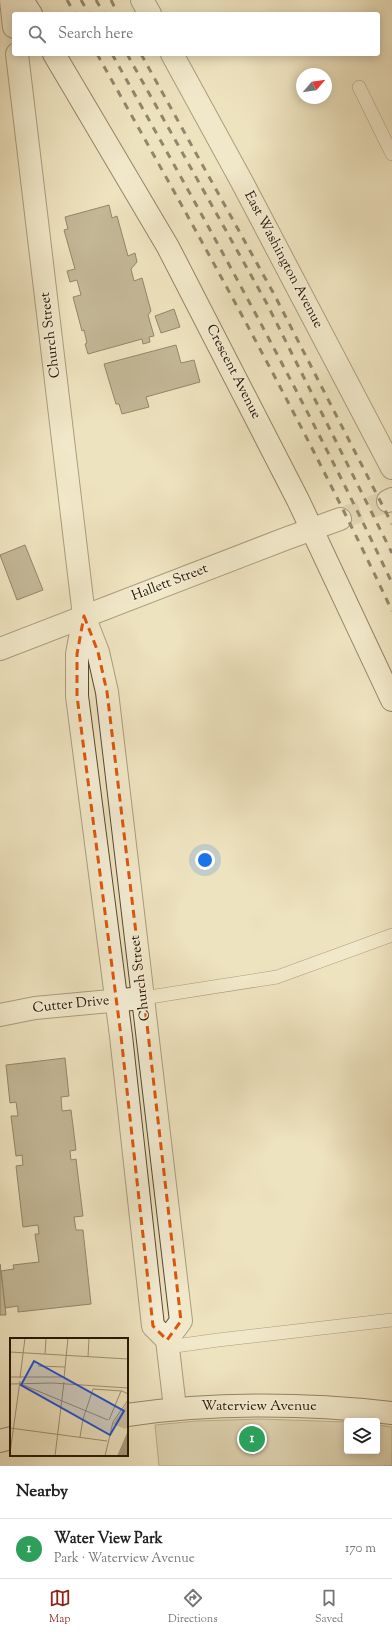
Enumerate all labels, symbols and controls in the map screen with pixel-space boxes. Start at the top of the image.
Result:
search box [12,12,380,56]
icon: search [26,23,48,45]
text: Search here [58,24,133,45]
north arrow [296,68,332,104]
street label: East Washington Avenue [238,188,328,332]
street label: Church Street [36,291,66,379]
street label: Crescent Avenue [201,321,265,423]
street label: Hallett Street [129,559,211,607]
your location [195,850,215,870]
street label: Church Street [126,934,156,1022]
street label: Cutter Drive [32,991,110,1019]
inset map [10,1338,128,1456]
street label: Waterview Avenue [201,1397,317,1417]
map controls [344,1418,380,1454]
button: layers [344,1418,380,1454]
pin: 1 [239,1424,265,1454]
text: Nearby [16,1480,68,1504]
text: Water View Park [54,1529,163,1550]
text: 1 [27,1540,31,1558]
text: 170 m [345,1540,376,1558]
text: Park · Waterview Avenue [54,1550,195,1568]
tab: Map [49,1587,71,1627]
tab: Directions [168,1587,218,1627]
tab: Saved [315,1587,343,1627]

